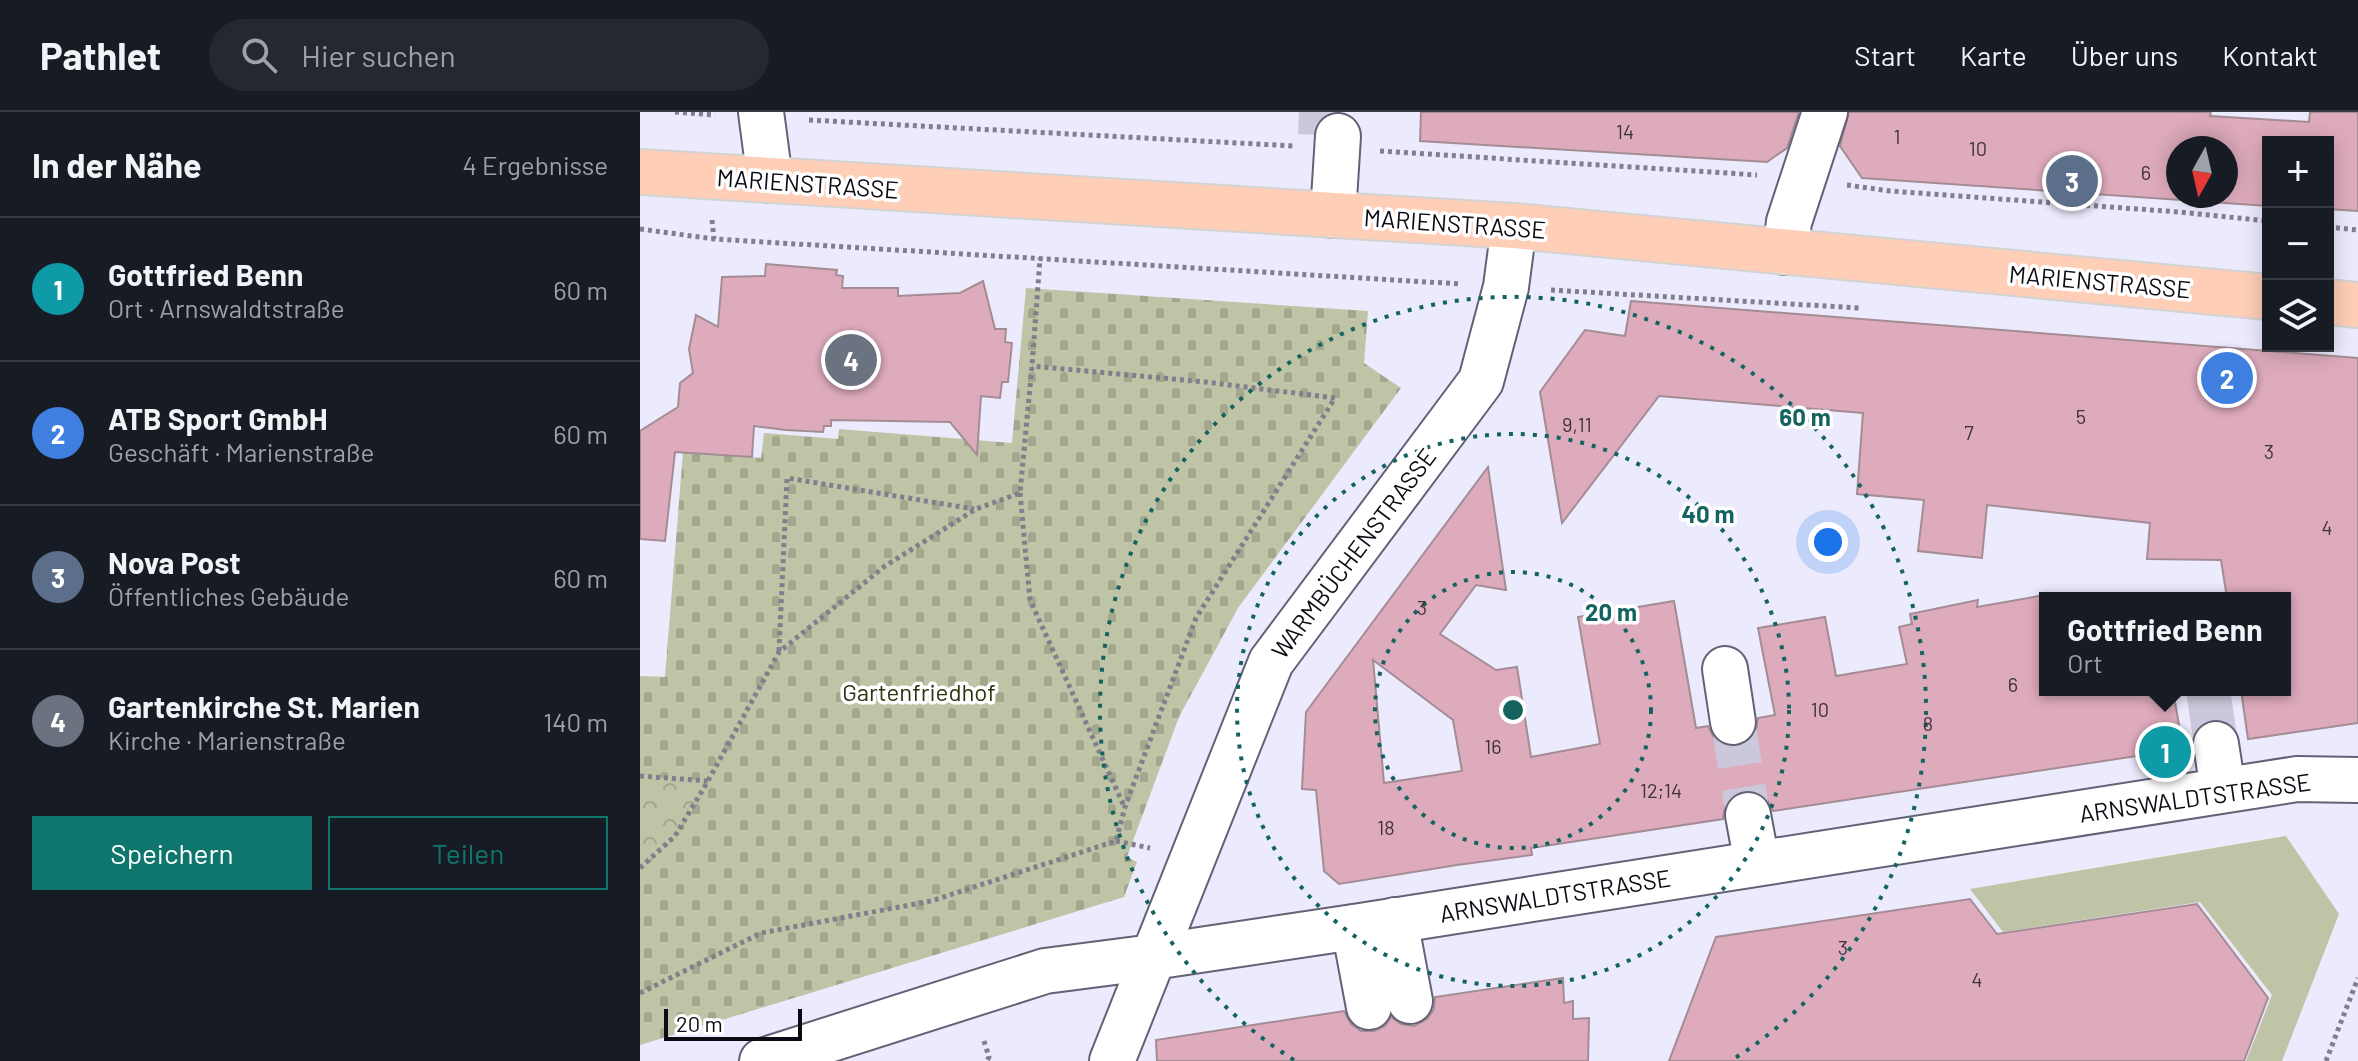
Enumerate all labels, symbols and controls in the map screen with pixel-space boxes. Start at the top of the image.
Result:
search box [209,19,769,91]
text: Pathlet [40,32,161,78]
icon: search [237,33,281,77]
text: Hier suchen [301,37,456,73]
text: Start [1854,38,1916,72]
text: Karte [1960,38,2027,72]
text: Über uns [2071,38,2178,72]
text: Kontakt [2222,38,2318,72]
house number: 14 [1616,119,1634,143]
house number: 1 [1894,124,1901,148]
house number: 10 [1969,136,1987,160]
north arrow [2166,136,2238,208]
map controls [2262,136,2334,352]
button: + [2262,136,2334,208]
text: In der Nähe [32,144,202,185]
text: 4 Ergebnisse [463,149,608,180]
pin: 3 [2046,151,2098,211]
house number: 6 [2141,160,2151,184]
street label: MARIENSTRASSE [716,162,900,204]
street label: MARIENSTRASSE [1363,202,1547,244]
button: − [2262,208,2334,280]
text: Gottfried Benn [108,256,303,292]
street label: MARIENSTRASSE [2008,259,2192,303]
text: 1 [53,274,63,305]
text: 60 m [553,274,608,305]
button: layers [2262,280,2334,352]
text: Ort · Arnswaldtstraße [108,292,345,323]
pin: 4 [825,330,877,390]
pin: 2 [2201,348,2253,408]
text: ATB Sport GmbH [108,400,327,436]
text: 60 m [1779,402,1831,431]
house number: 5 [2076,404,2086,428]
house number: 9,11 [1562,412,1592,436]
text: 2 [51,418,65,449]
text: 60 m [553,418,608,449]
house number: 7 [1964,420,1974,444]
text: Geschäft · Marienstraße [108,436,374,467]
house number: 3 [2264,439,2274,463]
street label: WARMBÜCHENSTRASSE [1265,442,1441,664]
text: 40 m [1681,499,1735,528]
house number: 4 [2321,515,2333,539]
your location [1808,522,1848,562]
text: Nova Post [108,544,241,580]
text: 3 [51,562,65,593]
text: 60 m [553,562,608,593]
text: Öffentliches Gebäude [108,580,349,611]
popup [2039,592,2291,696]
house number: 3 [1417,595,1427,619]
text: 20 m [1585,597,1637,626]
text: Gottfried Benn [2067,611,2263,647]
text: Ort [2067,647,2103,678]
house number: 6 [2008,672,2018,696]
park label: Gartenfriedhof [842,677,996,706]
text: Gartenkirche St. Marien [108,688,420,724]
centre of rings [1499,696,1527,724]
house number: 10 [1811,697,1829,721]
text: 4 [50,706,66,737]
text: 140 m [543,706,608,737]
house number: 8 [1923,711,1933,735]
pin: 1 [2139,722,2191,782]
text: Kirche · Marienstraße [108,724,346,755]
house number: 16 [1484,734,1502,758]
street label: ARNSWALDTSTRASSE [2077,766,2313,828]
house number: 12;14 [1640,778,1682,802]
house number: 18 [1377,815,1395,839]
button: Speichern [32,816,312,890]
button: Teilen [328,816,608,890]
street label: ARNSWALDTSTRASSE [1437,862,1673,928]
house number: 3 [1838,935,1848,959]
house number: 4 [1971,967,1983,991]
scale bar [664,1005,802,1041]
text: 20 m [676,1010,723,1036]

